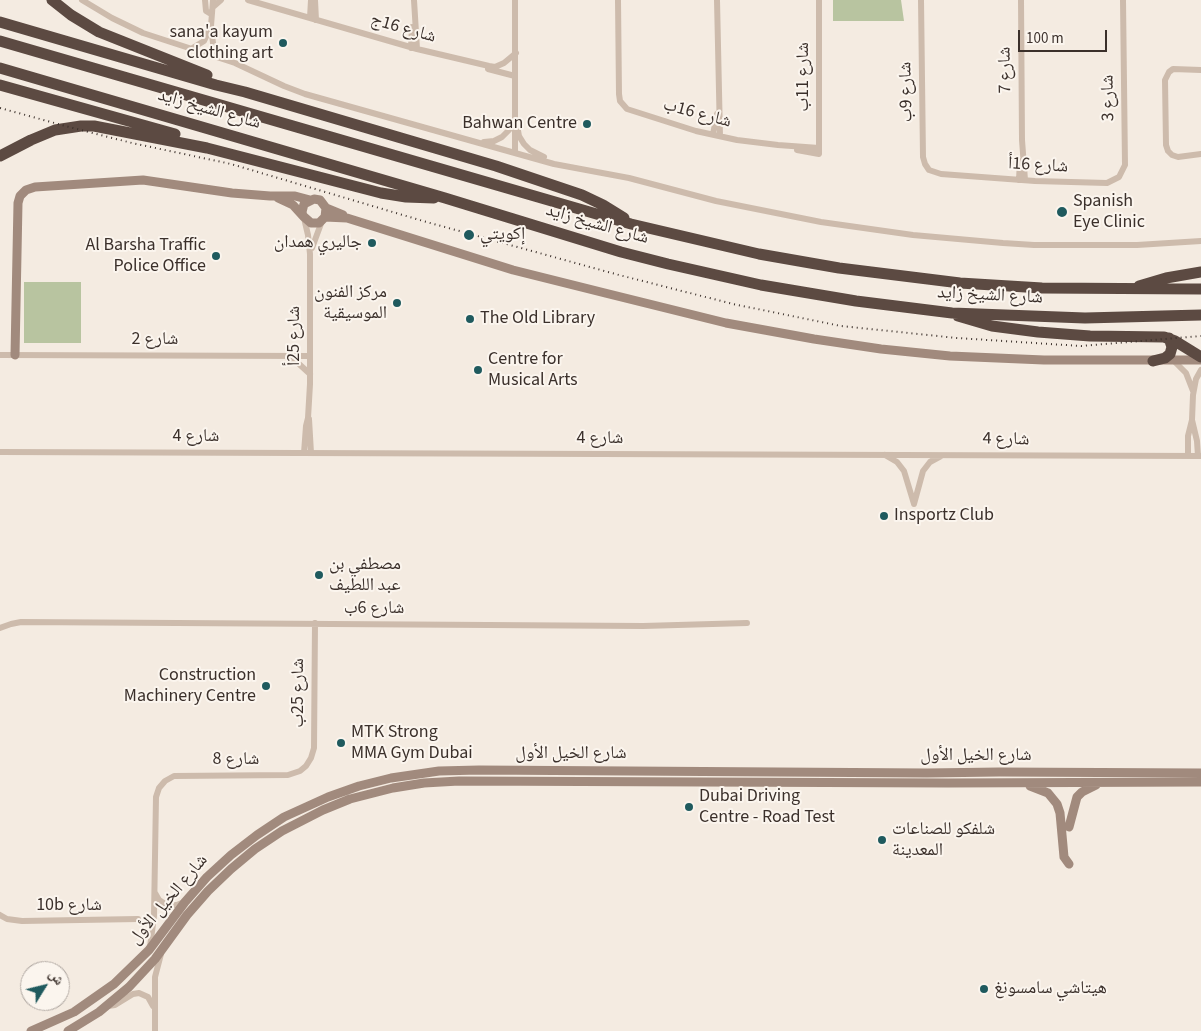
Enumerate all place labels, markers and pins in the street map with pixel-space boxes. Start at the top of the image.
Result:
place label: sana'a kayum clothing art [169,22,273,64]
marker: sana'a kayum clothing art [277,37,289,49]
place label: Bahwan Centre [462,113,577,135]
marker: Bahwan Centre [581,118,593,130]
place label: Spanish Eye Clinic [1073,191,1145,233]
marker: Spanish Eye Clinic [1055,205,1069,219]
place label: إكويتي [480,224,525,246]
marker: إكويتي [462,228,476,242]
place label: جاليري همدان [274,232,362,254]
place label: Al Barsha Traffic Police Office [85,235,206,278]
marker: جاليري همدان [366,237,378,249]
marker: Al Barsha Traffic Police Office [210,250,222,262]
place label: مركز الفنون الموسيقية [314,282,387,324]
marker: مركز الفنون الموسيقية [391,297,403,309]
place label: The Old Library [480,308,595,330]
marker: The Old Library [464,313,476,325]
place label: Centre for Musical Arts [488,349,578,392]
marker: Centre for Musical Arts [472,364,484,376]
place label: Insportz Club [894,505,994,527]
marker: Insportz Club [878,510,890,522]
place label: مصطفي بن عبد اللطيف [329,554,401,596]
marker: مصطفي بن عبد اللطيف [313,569,325,581]
place label: Construction Machinery Centre [124,665,256,708]
marker: Construction Machinery Centre [260,680,272,692]
place label: MTK Strong MMA Gym Dubai [351,722,473,764]
marker: MTK Strong MMA Gym Dubai [335,737,347,749]
place label: Dubai Driving Centre - Road Test [699,786,835,829]
marker: Dubai Driving Centre - Road Test [683,801,695,813]
place label: شلفكو للصناعات المعدينة [892,819,995,862]
marker: شلفكو للصناعات المعدينة [876,834,888,846]
place label: هيتاشي سامسونغ [994,978,1107,1000]
marker: هيتاشي سامسونغ [978,983,990,995]

